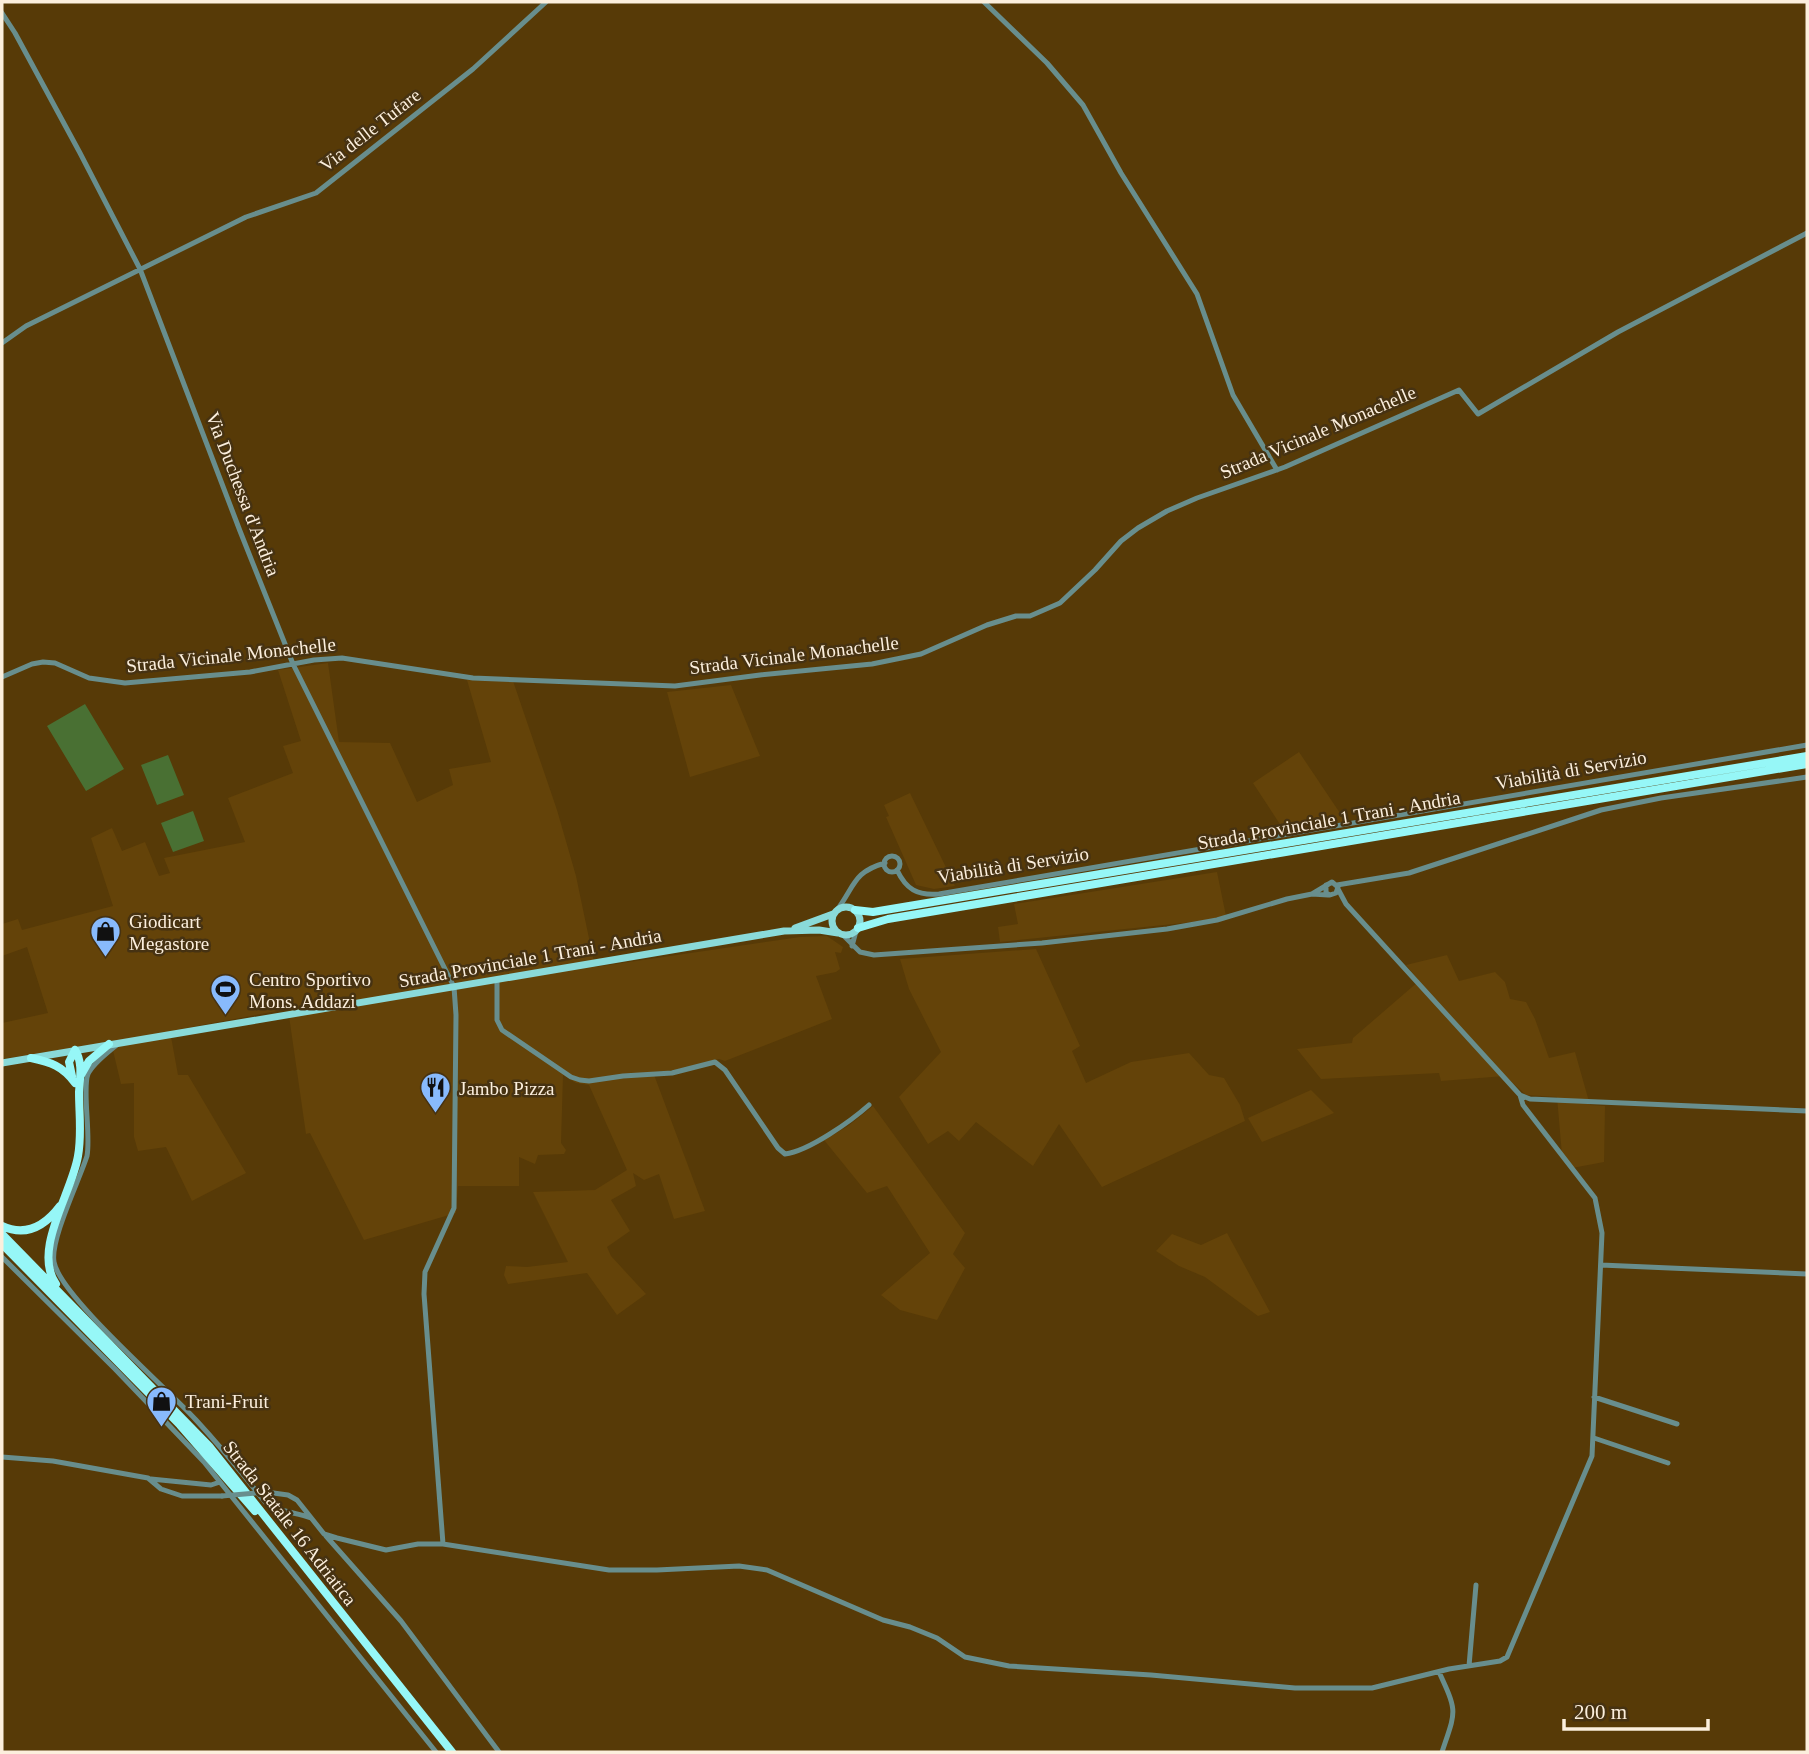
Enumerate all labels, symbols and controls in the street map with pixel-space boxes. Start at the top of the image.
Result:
street label: Via delle Tufare [315,84,425,176]
street label: Strada Vicinale Monachelle [1217,381,1419,483]
street label: Via Duchessa d'Andria [202,409,284,580]
street label: Strada Vicinale Monachelle [688,632,900,678]
street label: Strada Vicinale Monachelle [125,634,337,676]
street label: Viabilità di Servizio [1494,746,1648,794]
street label: Strada Provinciale 1 Trani - Andria [1196,786,1463,853]
street label: Viabilità di Servizio [936,843,1090,887]
place label: Giodicart Megastore [129,911,209,954]
shop icon: Giodicart Megastore [89,915,123,959]
street label: Strada Provinciale 1 Trani - Andria [397,924,664,991]
place label: Centro Sportivo Mons. Addazi [249,969,371,1012]
sports icon: Centro Sportivo Mons. Addazi [209,973,243,1017]
restaurant icon: Jambo Pizza [419,1071,453,1115]
place label: Jambo Pizza [459,1078,555,1099]
shop icon: Trani-Fruit [145,1384,179,1428]
place label: Trani-Fruit [185,1391,269,1412]
street label: Strada Statale 16 Adriatica [219,1436,361,1610]
scale bar [1564,1688,1708,1732]
text: 200 m [1574,1700,1627,1724]

